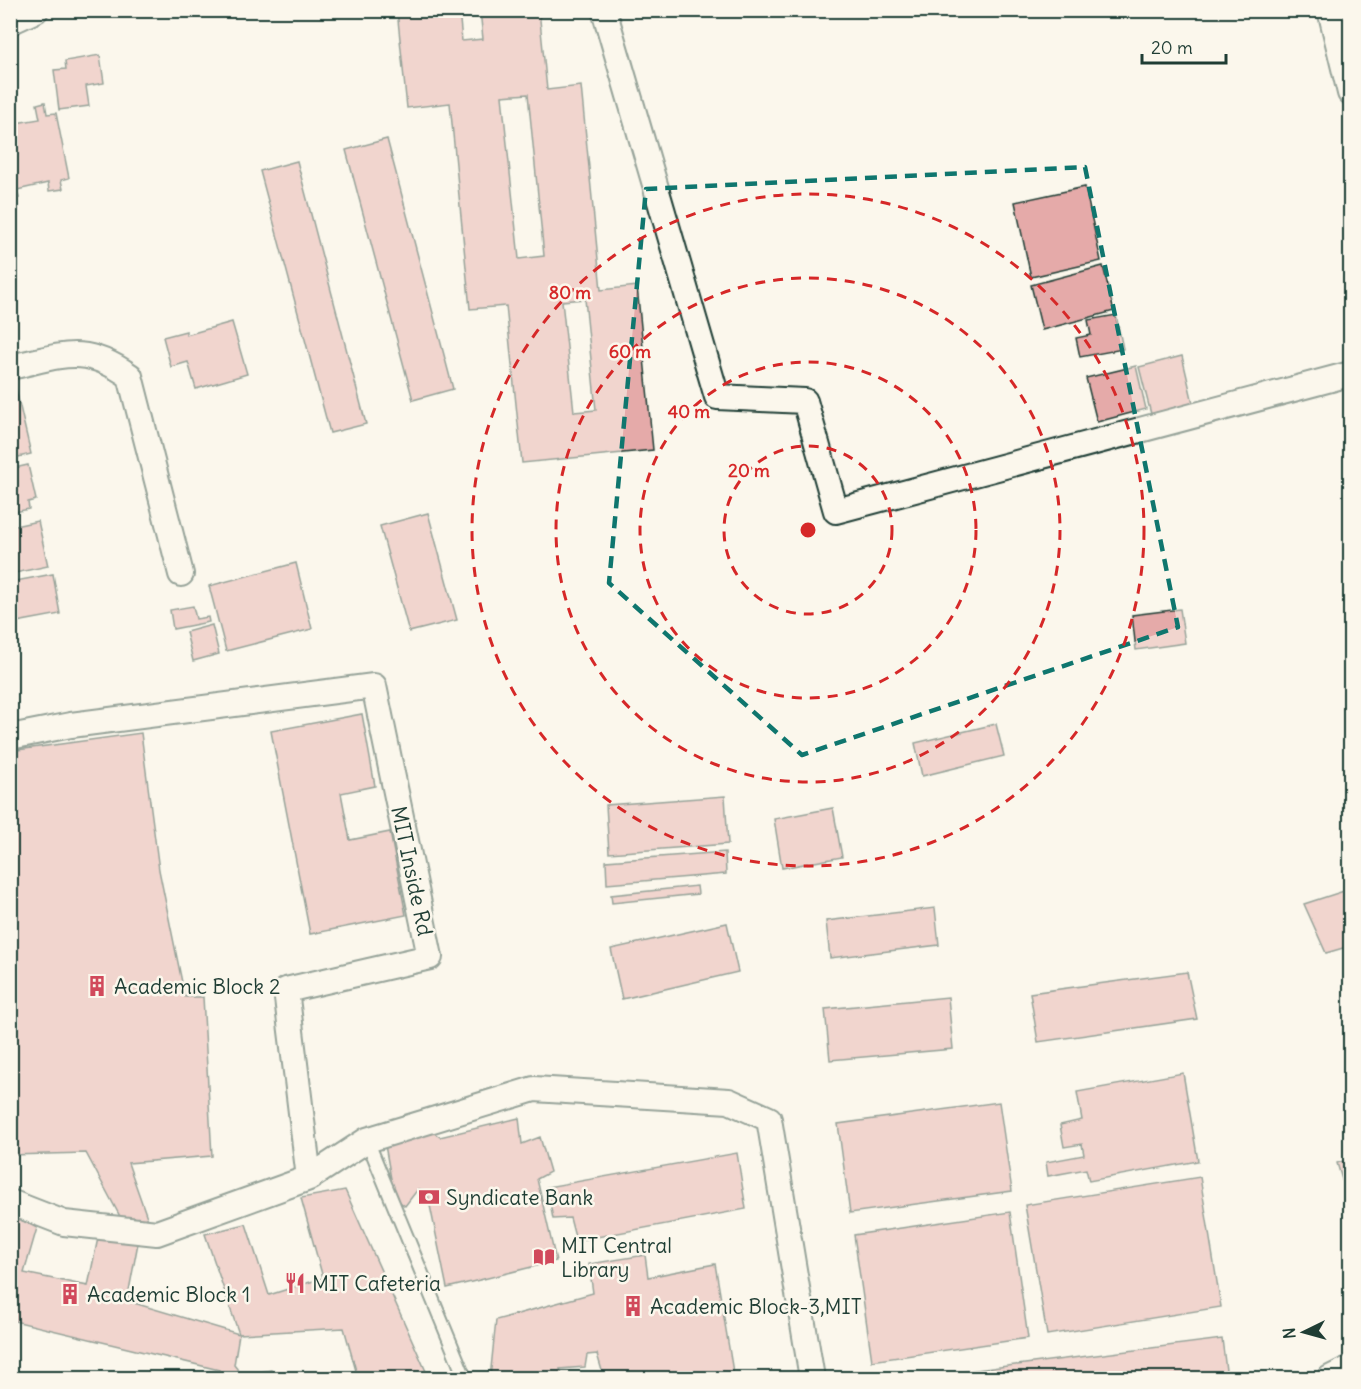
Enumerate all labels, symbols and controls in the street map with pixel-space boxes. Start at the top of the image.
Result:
scale bar [1142,27,1226,65]
text: 20 m [1151,36,1193,59]
text: 80 m [549,281,591,304]
text: 60 m [609,340,651,363]
text: 40 m [668,400,710,423]
text: 20 m [728,459,770,482]
centre of rings [798,520,818,540]
street label: MIT Inside Rd [385,804,439,938]
place label: Academic Block 2 [114,973,280,1000]
building icon: Academic Block 2 [85,974,109,998]
place label: Syndicate Bank [446,1184,593,1211]
bank icon: Syndicate Bank [417,1185,441,1209]
place label: MIT Central Library [561,1232,672,1283]
library icon: MIT Central Library [532,1245,556,1269]
place label: MIT Cafeteria [312,1270,441,1297]
restaurant icon: MIT Cafeteria [283,1271,307,1295]
place label: Academic Block 1 [87,1281,250,1308]
building icon: Academic Block 1 [58,1282,82,1306]
place label: Academic Block-3,MIT [650,1293,862,1320]
building icon: Academic Block-3,MIT [621,1294,645,1318]
north arrow [1274,1302,1334,1362]
text: N [1279,1327,1300,1340]

